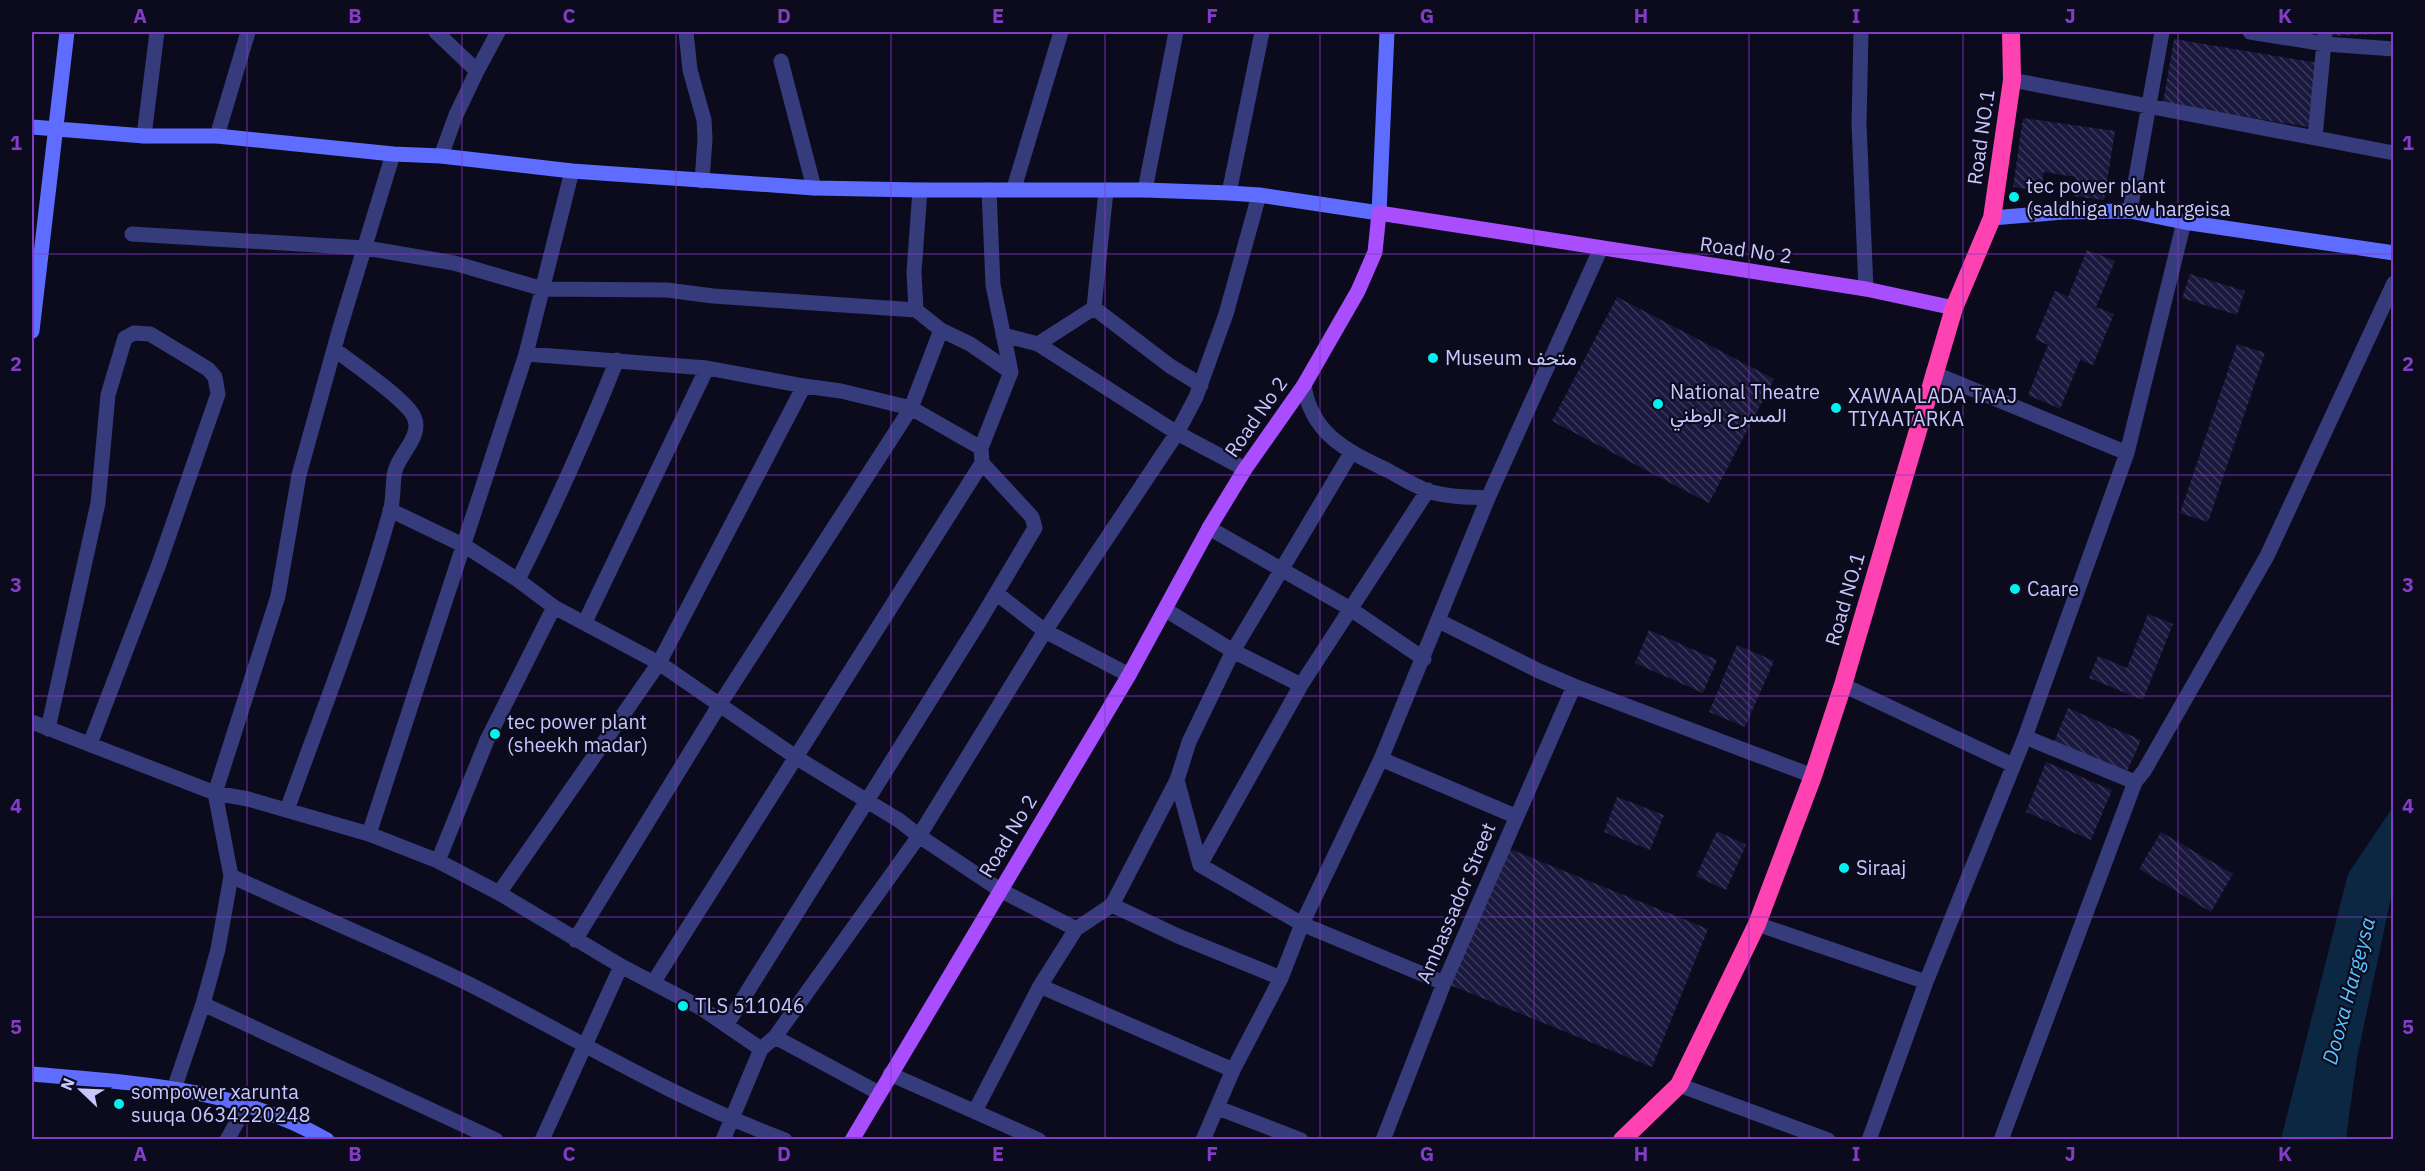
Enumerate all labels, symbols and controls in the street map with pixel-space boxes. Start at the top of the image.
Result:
text: A [133,2,147,29]
text: B [348,2,362,29]
text: C [562,2,576,29]
text: D [777,2,791,29]
text: E [992,2,1004,29]
text: F [1206,2,1218,29]
text: G [1420,2,1434,29]
text: H [1634,2,1648,29]
text: I [1852,2,1860,29]
text: J [2064,2,2076,29]
text: K [2278,2,2292,29]
street label: Road NO.1 [1960,88,2001,186]
text: 1 [10,129,22,156]
text: 1 [2402,129,2414,156]
place label: tec power plant (saldhiga new hargeisa [2026,172,2231,222]
marker: tec power plant (saldhiga new hargeisa [2007,190,2021,204]
street label: Road No 2 [1698,230,1794,269]
place label: Museum متحف [1445,344,1577,371]
text: 2 [10,350,22,377]
text: 2 [2402,350,2414,377]
marker: Museum متحف [1426,351,1440,365]
street label: Road No 2 [1218,371,1293,462]
place label: National Theatre المسرح الوطني [1670,378,1820,432]
place label: XAWAALADA TAAJ TIYAATARKA [1848,382,2017,432]
marker: National Theatre المسرح الوطني [1651,397,1665,411]
marker: XAWAALADA TAAJ TIYAATARKA [1829,401,1843,415]
street label: Road NO.1 [1818,549,1871,649]
text: 3 [10,571,22,598]
text: 3 [2402,571,2414,598]
place label: Caare [2027,575,2079,602]
marker: Caare [2008,582,2022,596]
place label: tec power plant (sheekh madar) [507,708,648,758]
marker: tec power plant (sheekh madar) [488,727,502,741]
street label: Road No 2 [972,789,1043,882]
text: 4 [10,792,22,819]
text: 4 [2402,792,2414,819]
street label: Ambassador Street [1409,818,1502,987]
place label: Siraaj [1856,854,1906,881]
marker: Siraaj [1837,861,1851,875]
water label: Dooxa Hargeysa [2315,914,2381,1067]
place label: TLS 511046 [695,992,805,1019]
marker: TLS 511046 [676,999,690,1013]
text: 5 [10,1013,22,1040]
text: 5 [2402,1013,2414,1040]
north arrow [51,1060,111,1120]
text: N [56,1075,79,1093]
place label: sompower xarunta suuqa 0634220248 [131,1078,310,1128]
marker: sompower xarunta suuqa 0634220248 [112,1097,126,1111]
text: A [133,1140,147,1167]
text: B [348,1140,362,1167]
text: C [562,1140,576,1167]
text: D [777,1140,791,1167]
text: E [992,1140,1004,1167]
text: F [1206,1140,1218,1167]
text: G [1420,1140,1434,1167]
text: H [1634,1140,1648,1167]
text: I [1852,1140,1860,1167]
text: J [2064,1140,2076,1167]
text: K [2278,1140,2292,1167]

